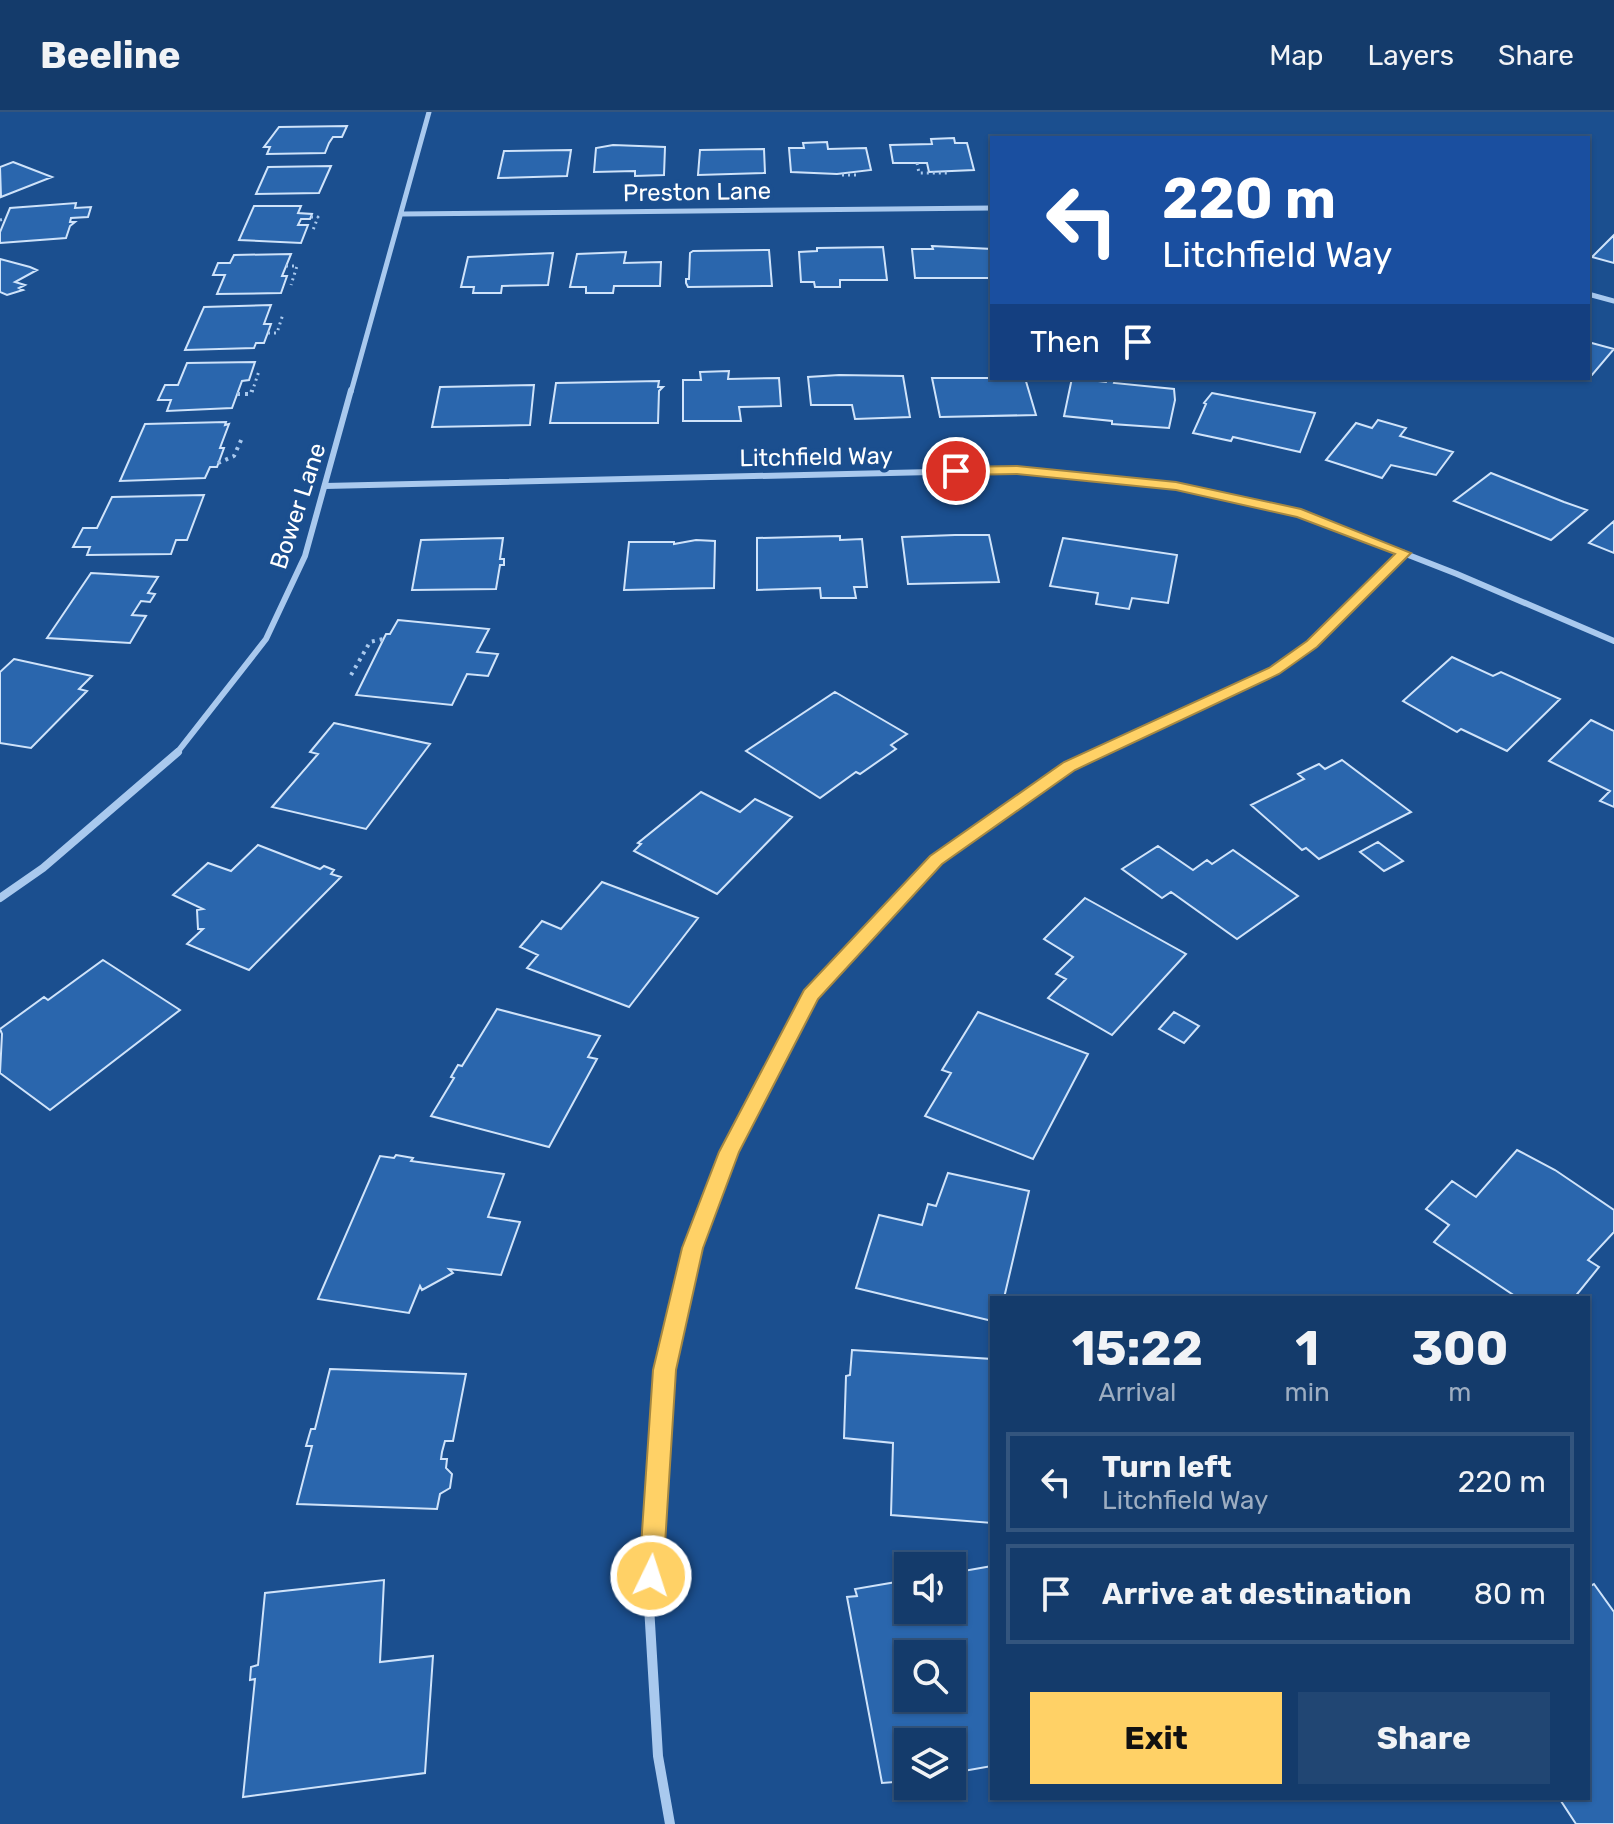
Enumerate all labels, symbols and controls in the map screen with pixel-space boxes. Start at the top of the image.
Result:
text: Beeline [40,32,181,78]
text: Map [1269,39,1324,72]
text: Layers [1368,39,1454,72]
text: Share [1498,39,1574,72]
text: 220 m [1162,166,1336,232]
icon: left [1030,168,1134,272]
street label: Preston Lane [623,177,771,207]
text: Litchfield Way [1162,233,1392,276]
icon: arrive [1116,320,1160,364]
text: Then [1030,324,1100,360]
pin [922,437,990,505]
street label: Bower Lane [264,439,332,573]
street label: Litchfield Way [739,442,893,472]
icon: arrive [934,449,978,493]
text: 15:22 [1072,1320,1203,1377]
text: 1 [1295,1320,1319,1377]
text: 300 [1411,1320,1508,1377]
text: Arrival [1098,1377,1176,1408]
text: min [1285,1377,1330,1408]
text: m [1448,1377,1471,1408]
text: Turn left [1102,1449,1232,1485]
icon: left [1034,1460,1078,1504]
text: 220 m [1458,1464,1546,1500]
text: Litchfield Way [1102,1485,1268,1516]
position arrow [609,1534,693,1618]
map controls [894,1552,966,1800]
button: sound [894,1552,966,1624]
icon: arrive [1034,1572,1078,1616]
text: Arrive at destination [1102,1576,1412,1612]
text: 80 m [1474,1576,1546,1612]
button: search [894,1640,966,1712]
button: Exit [1030,1692,1282,1784]
button: Share [1298,1692,1550,1784]
button: layers [894,1728,966,1800]

